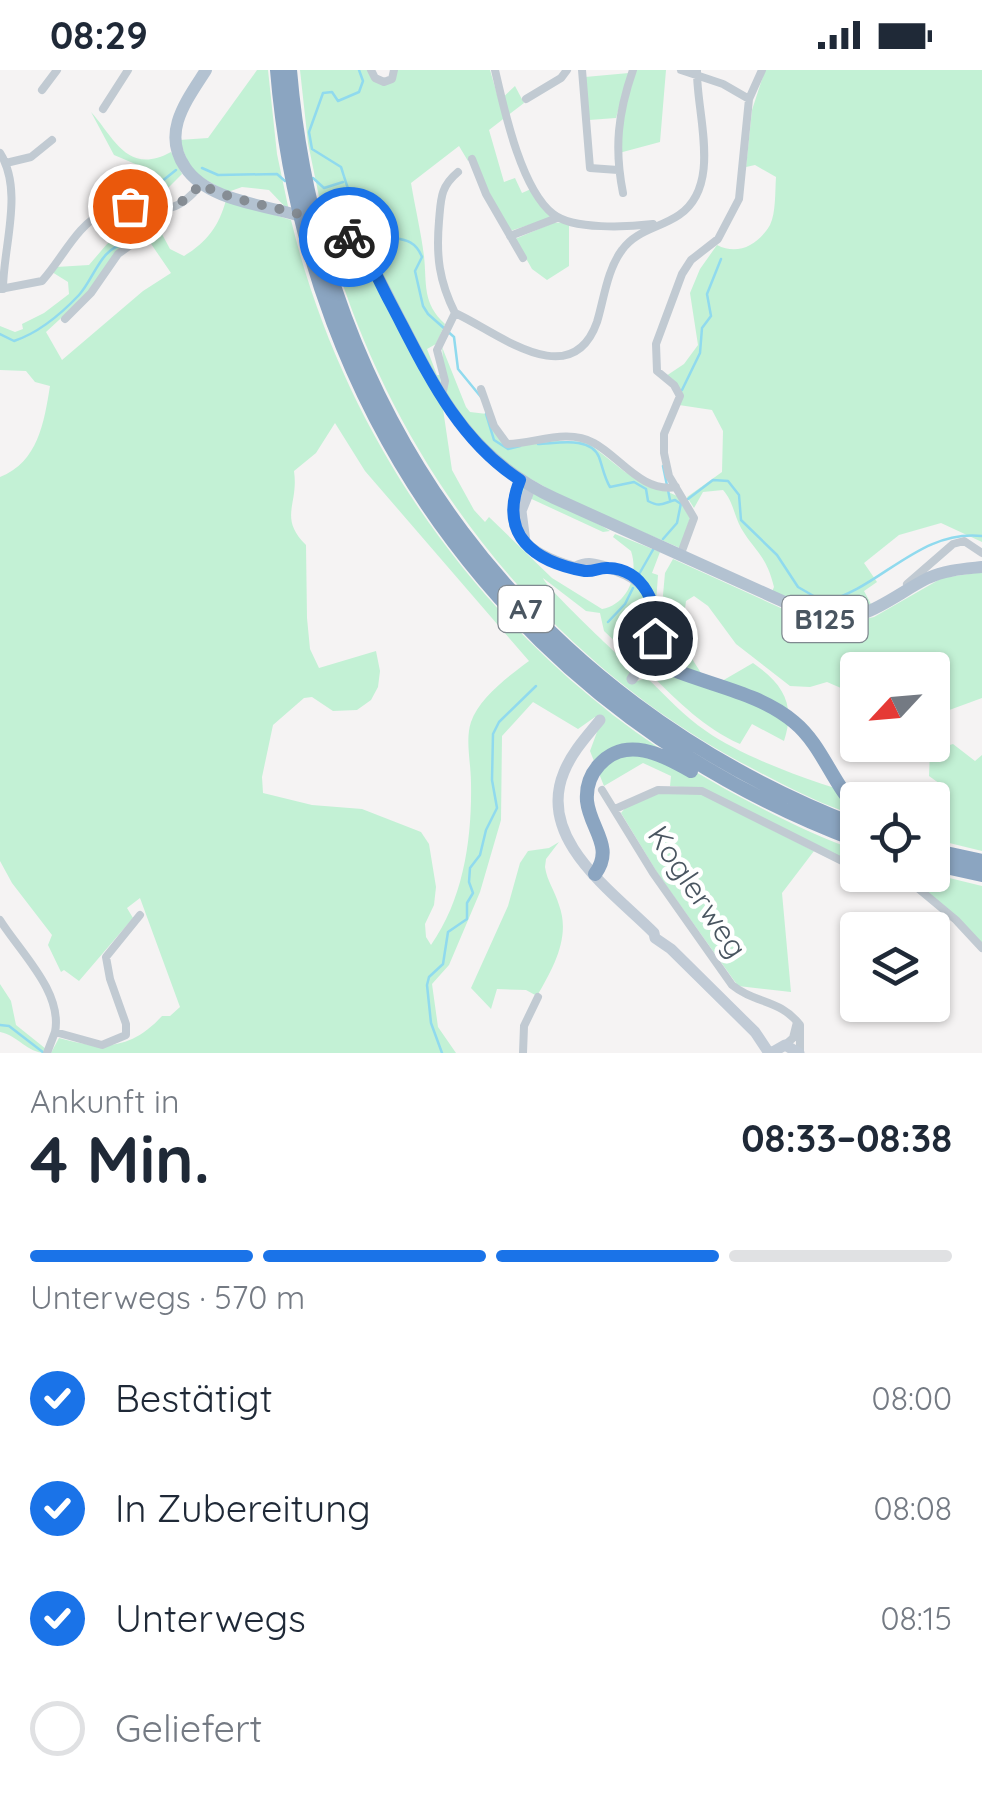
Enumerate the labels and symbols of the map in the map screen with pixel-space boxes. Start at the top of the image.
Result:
pin [88,164,173,249]
courier [299,187,399,287]
road number: A7 [498,586,554,632]
pin [613,596,698,681]
road number: B125 [782,596,868,642]
north arrow [840,652,950,762]
street label: Koglerweg [640,818,756,965]

